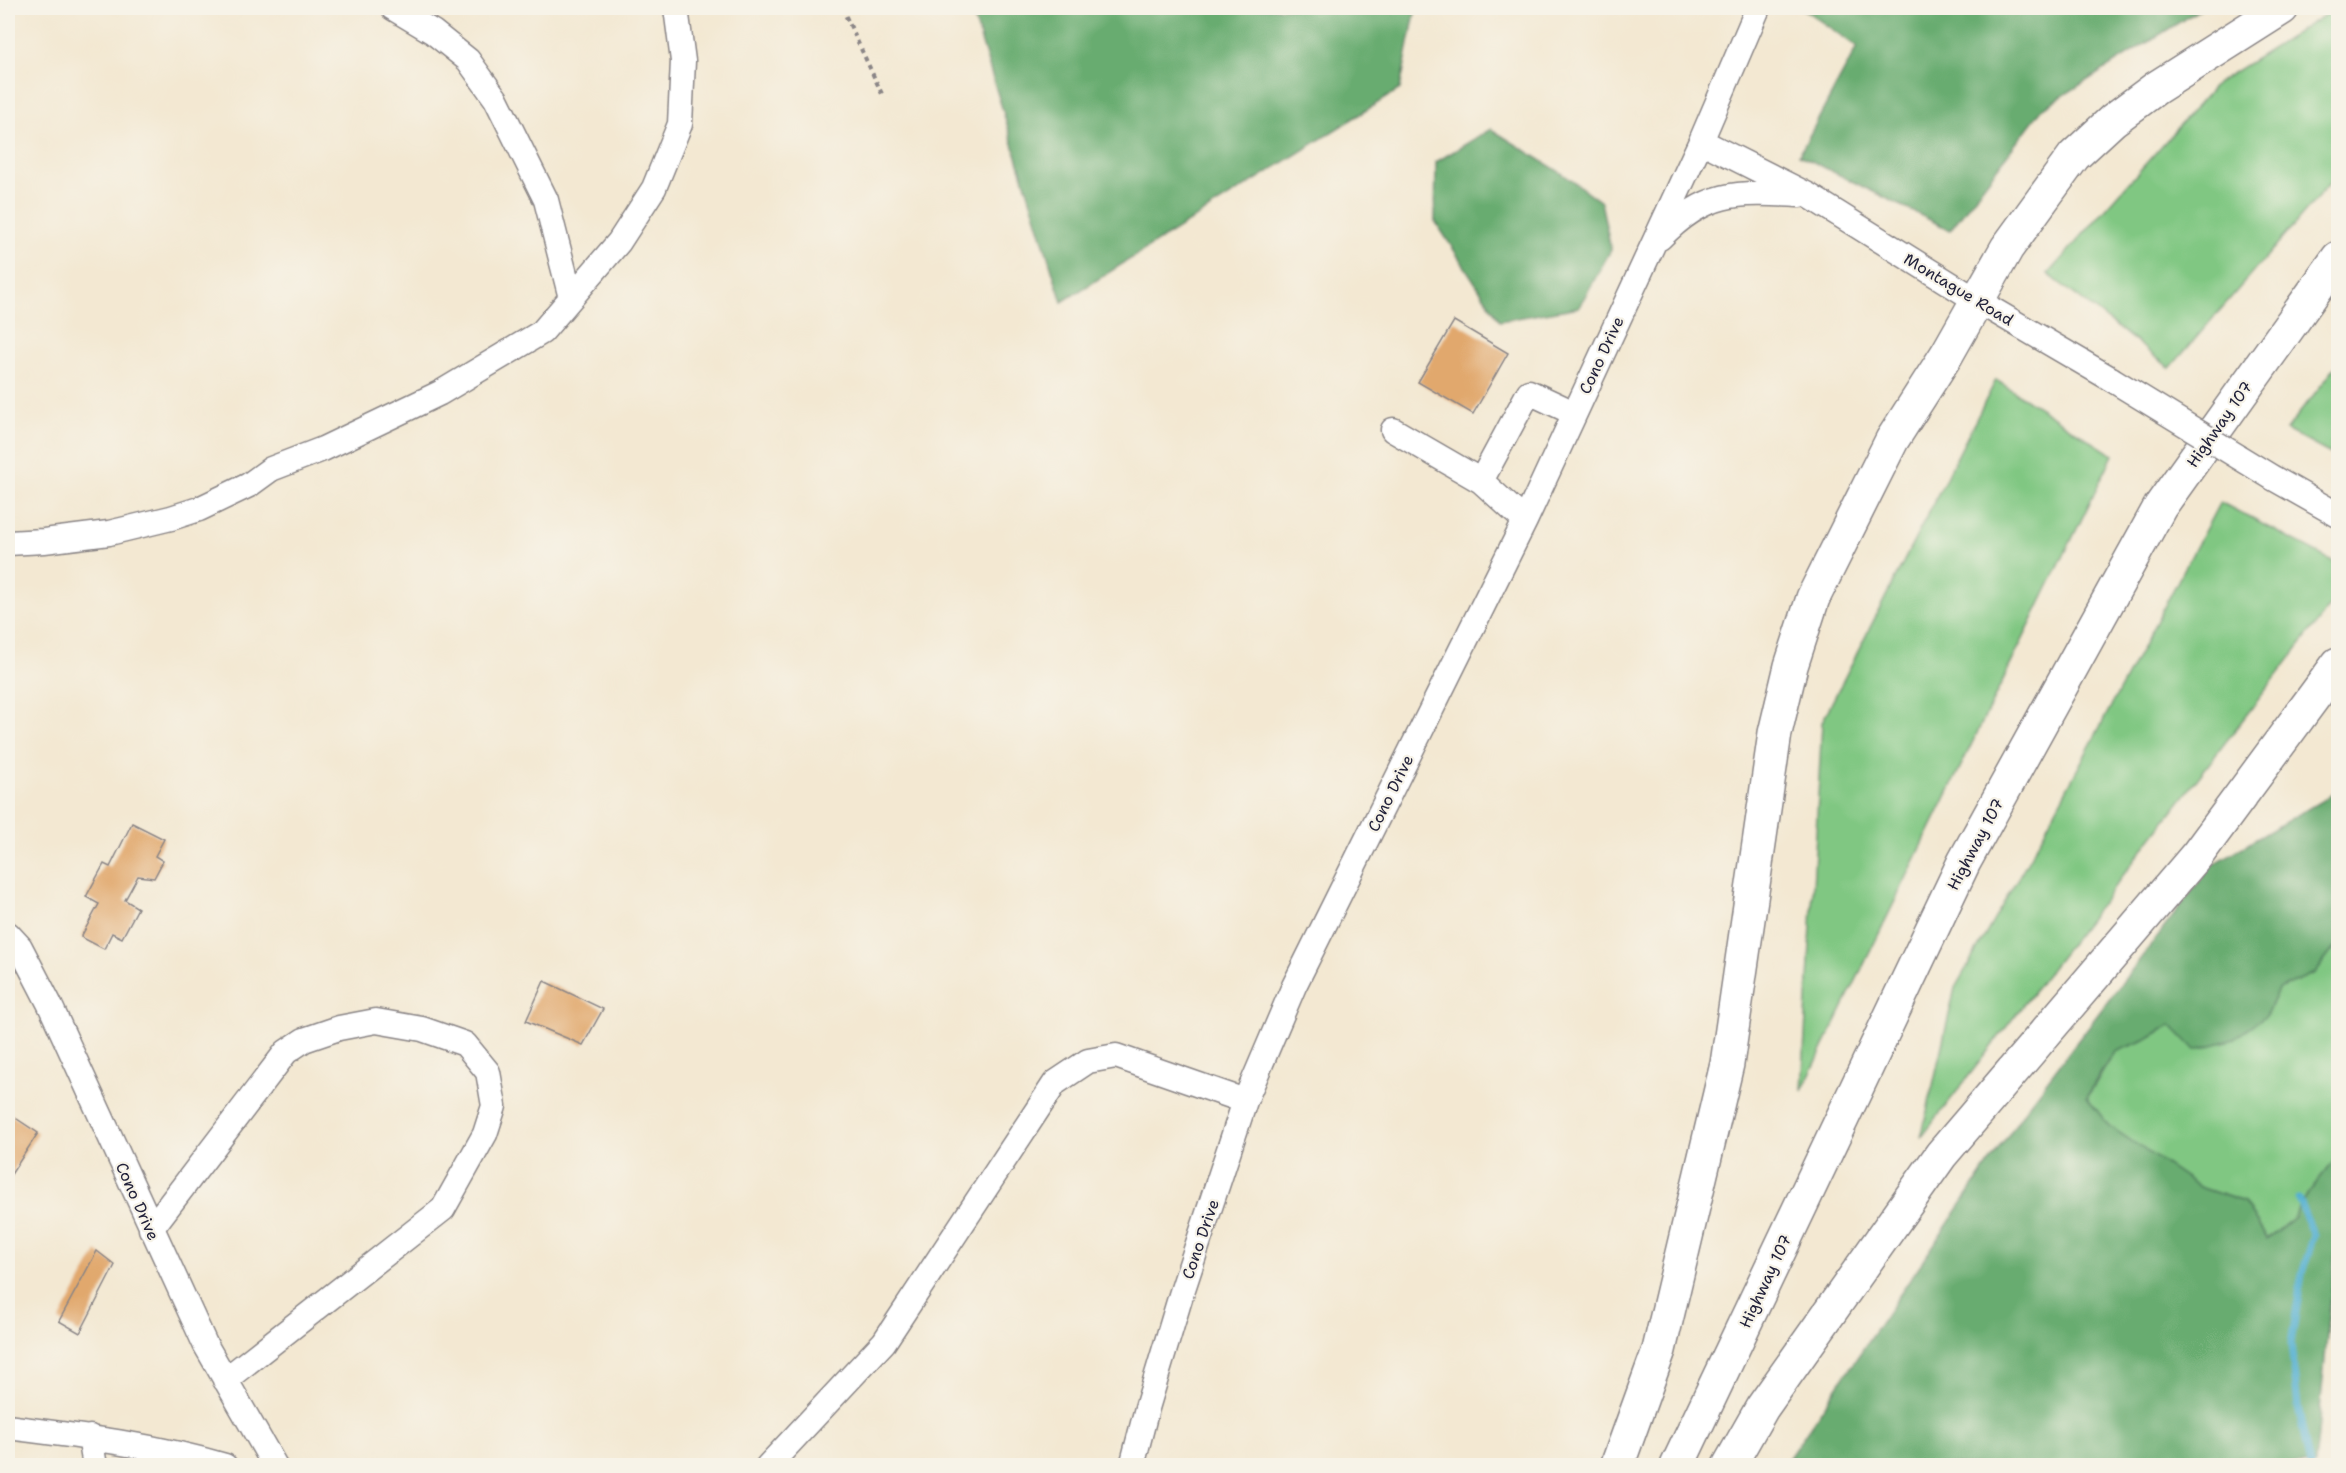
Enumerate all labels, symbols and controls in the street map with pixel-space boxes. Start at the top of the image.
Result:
street label: Montague Road [1900,248,2017,330]
street label: Cono Drive [1574,313,1629,397]
street label: Highway 107 [2182,377,2257,472]
street label: Cono Drive [1363,751,1418,835]
street label: Highway 107 [1942,795,2008,894]
street label: Cono Drive [111,1159,164,1243]
street label: Cono Drive [1177,1196,1224,1282]
street label: Highway 107 [1735,1231,1796,1331]

